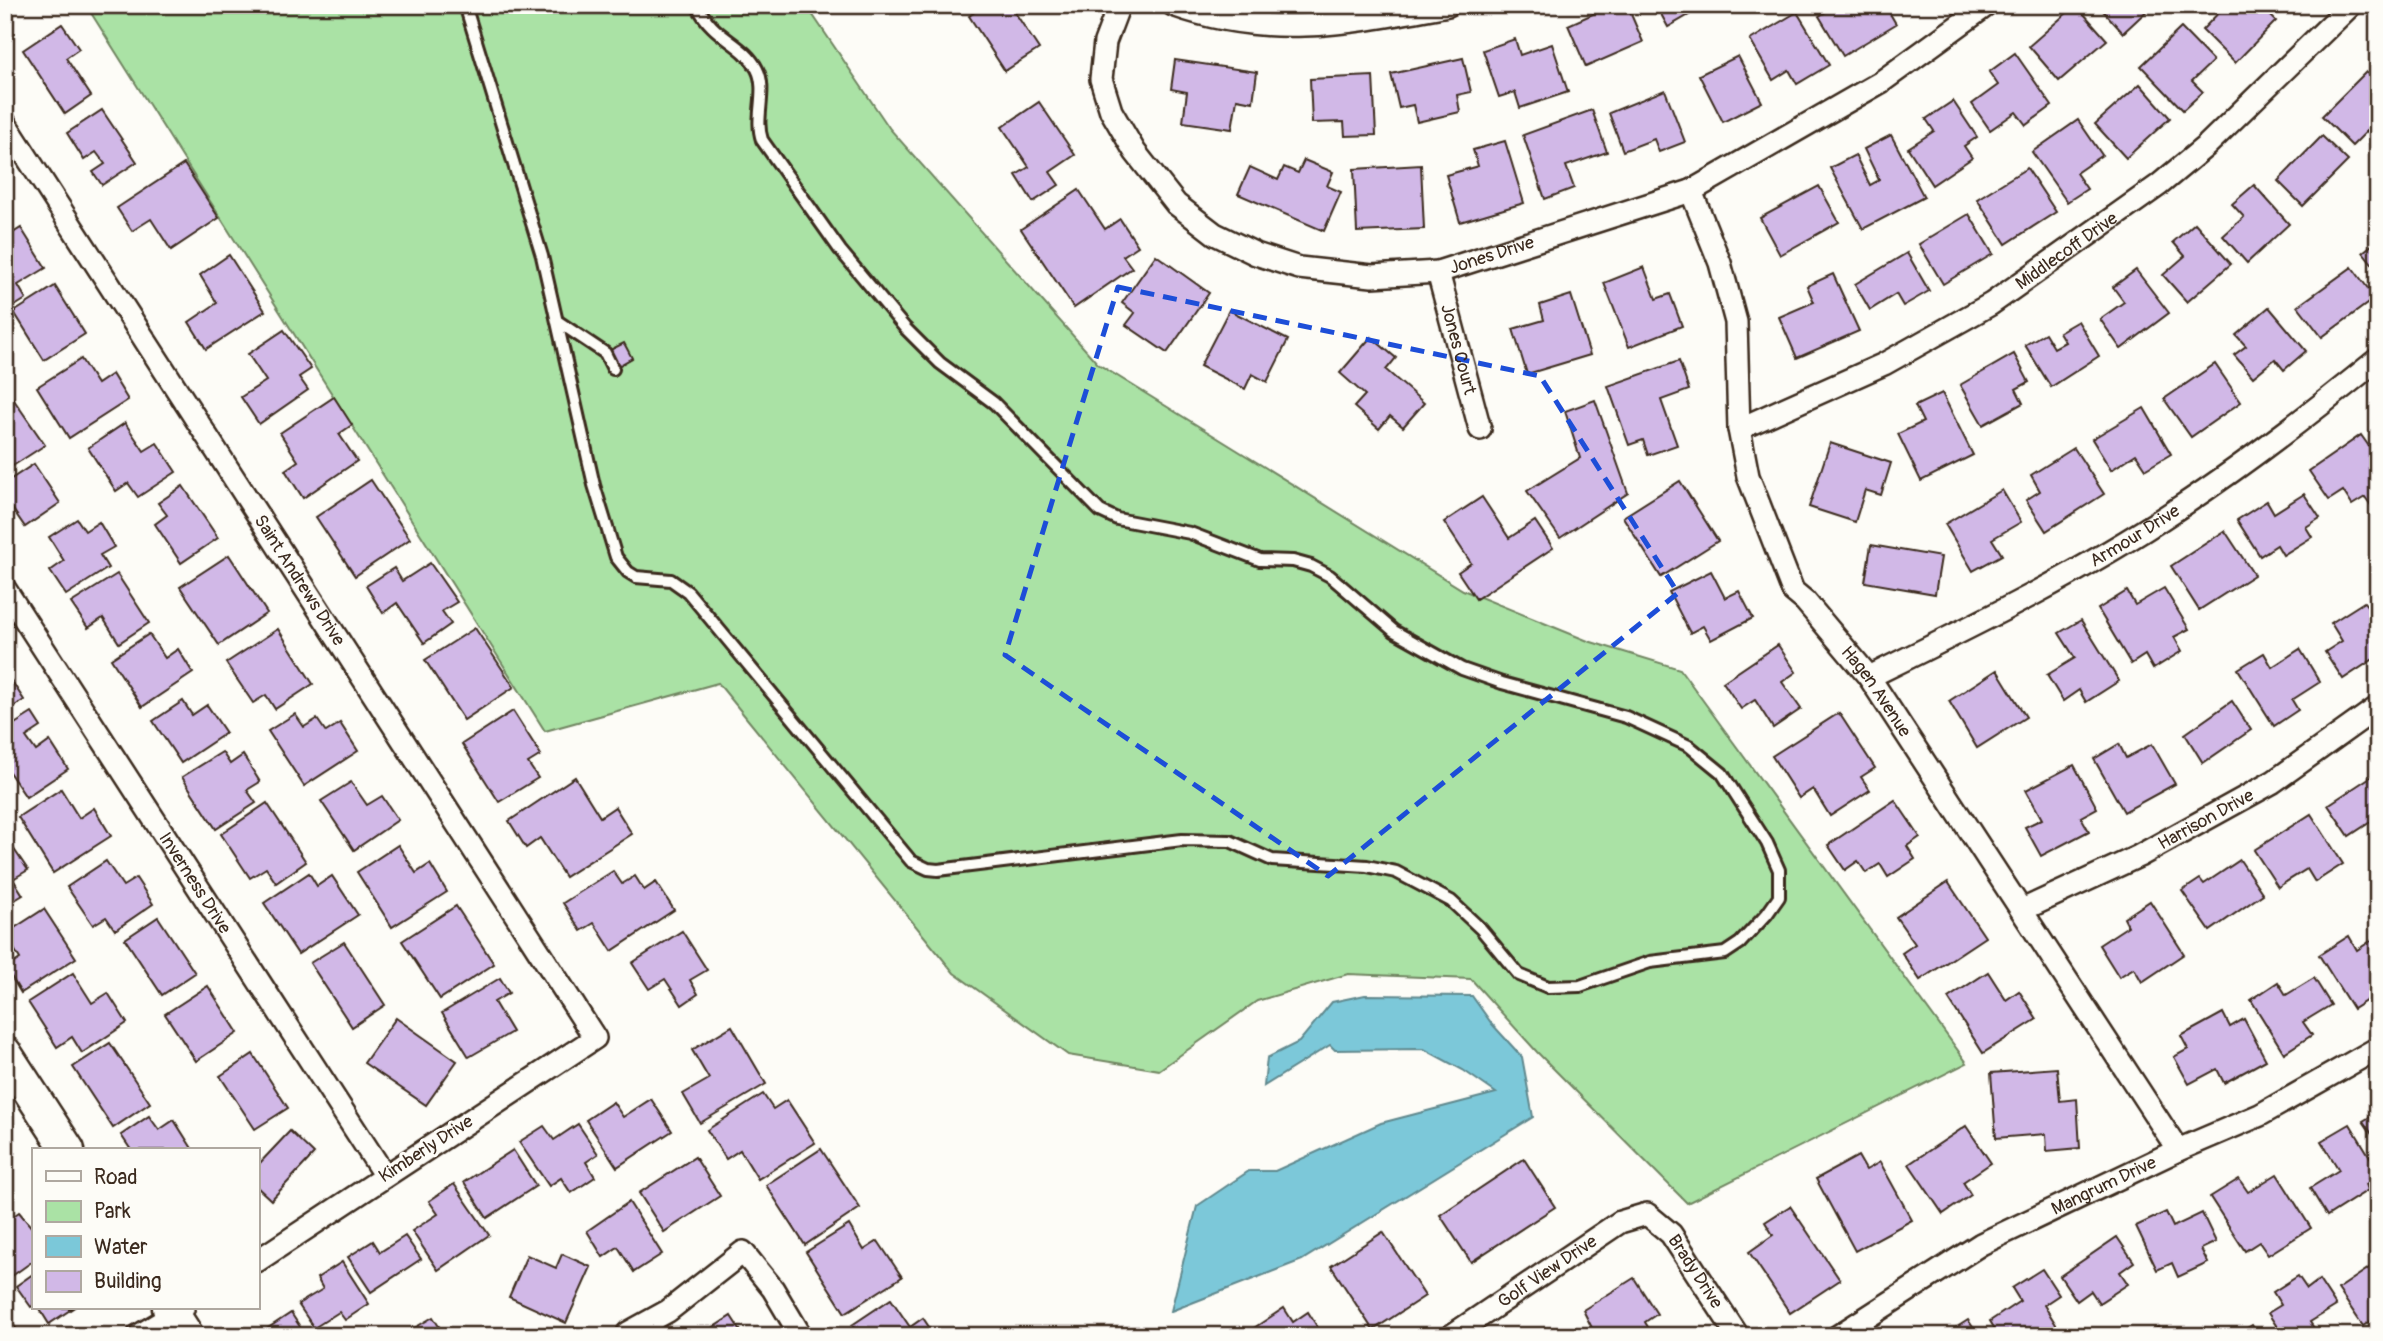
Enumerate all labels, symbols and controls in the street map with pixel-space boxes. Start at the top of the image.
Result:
street label: Middlecoff Drive [2011,206,2122,295]
street label: Jones Drive [1446,230,1537,279]
street label: Jones Court [1436,302,1482,398]
street label: Armour Drive [2085,499,2184,572]
street label: Saint Andrews Drive [249,510,351,650]
street label: Hagen Avenue [1836,641,1917,741]
street label: Harrison Drive [2154,783,2258,855]
street label: Inverness Drive [154,828,237,938]
street label: Kimberly Drive [374,1110,478,1188]
legend [32,1148,259,1310]
street label: Mangrum Drive [2048,1151,2160,1220]
text: Road [94,1164,138,1191]
text: Park [94,1198,131,1225]
street label: Golf View Drive [1493,1229,1601,1313]
street label: Brady Drive [1663,1230,1728,1313]
text: Water [94,1234,148,1261]
text: Building [94,1268,161,1295]

